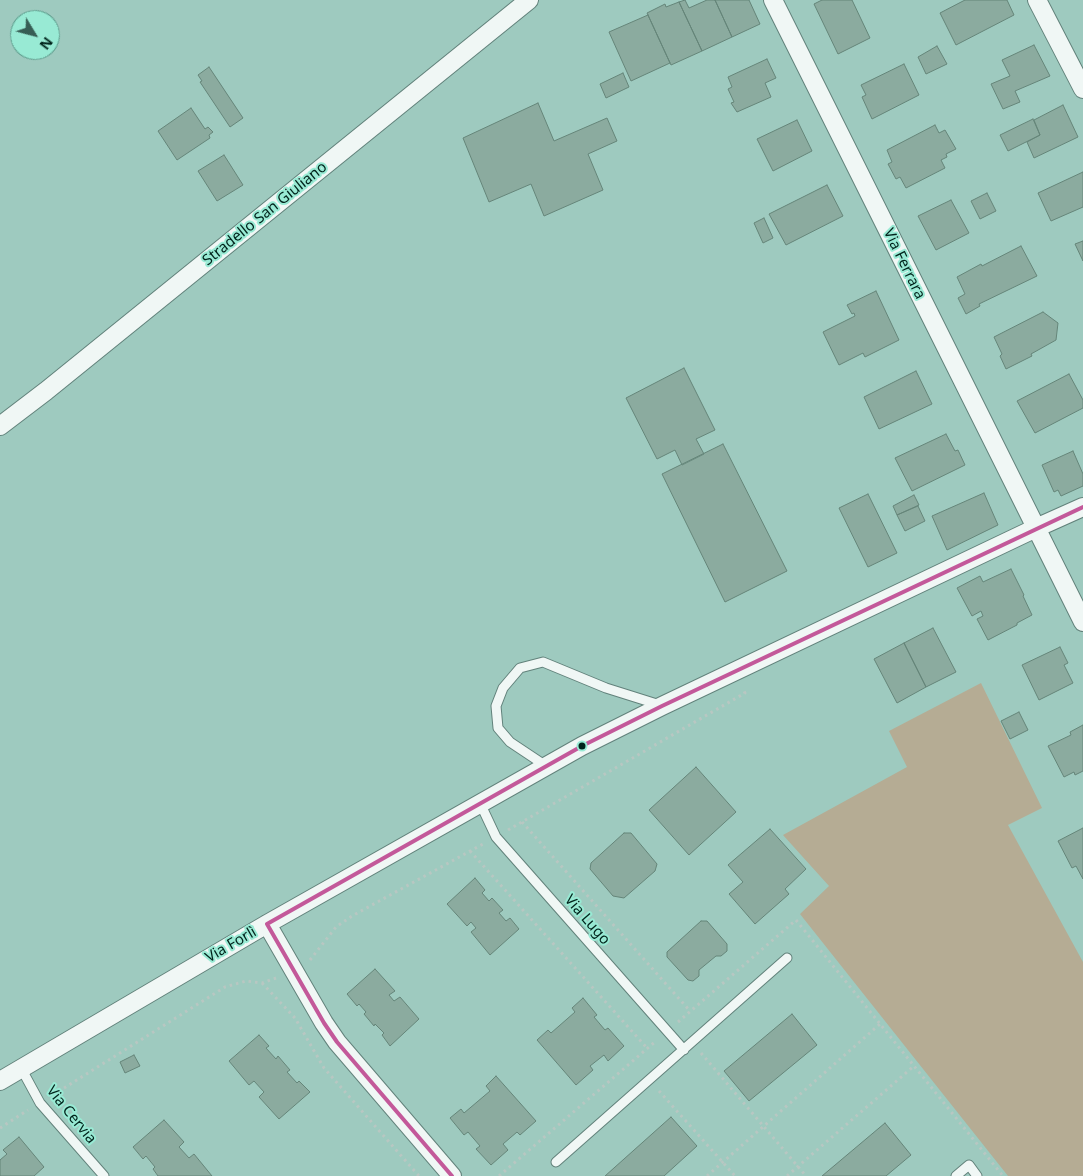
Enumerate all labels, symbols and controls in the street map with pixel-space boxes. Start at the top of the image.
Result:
north arrow [10,10,60,60]
text: N [36,33,58,54]
street label: Stradello San Giuliano [199,158,331,270]
street label: Via Ferrara [879,226,929,302]
unlabelled marker [577,741,587,751]
street label: Via Lugo [560,891,614,949]
street label: Via Forlì [202,923,260,967]
street label: Via Cervia [42,1082,100,1148]

